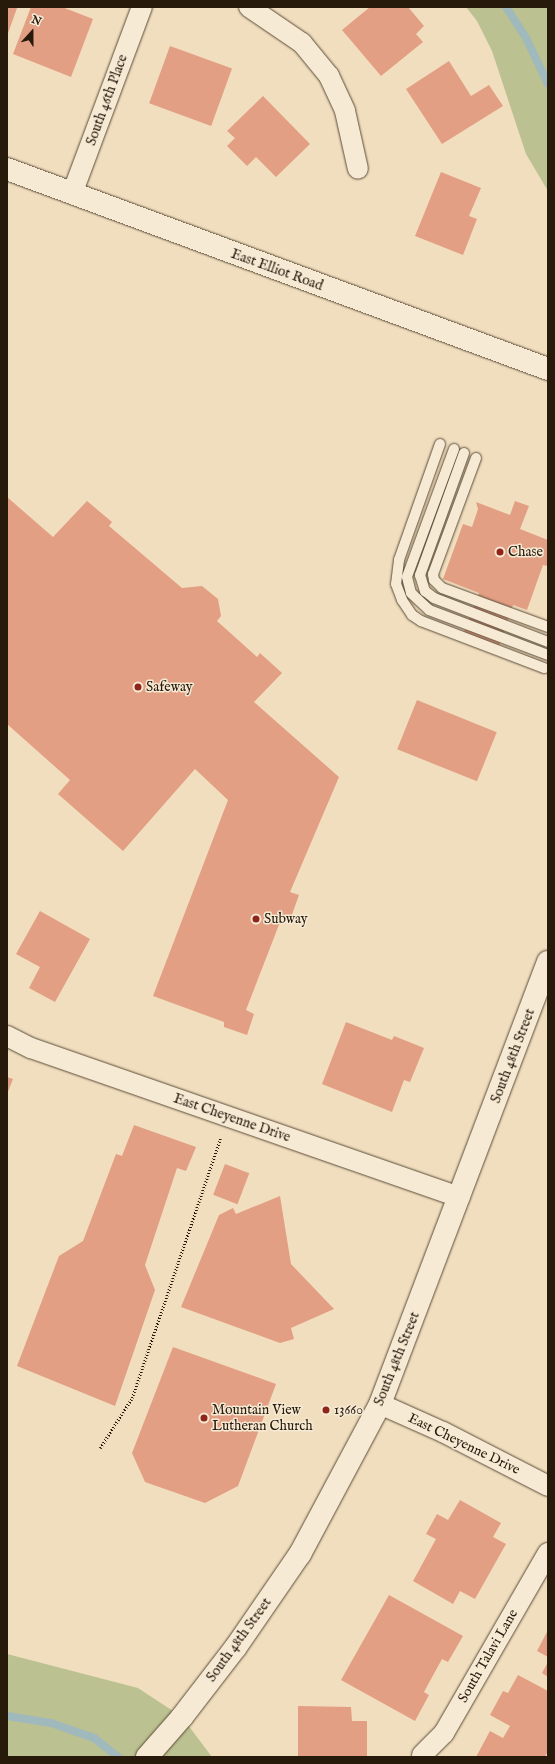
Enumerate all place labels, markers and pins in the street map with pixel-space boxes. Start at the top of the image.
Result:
place label: Chase [508,544,543,560]
marker: Chase [495,547,505,557]
place label: Safeway [146,679,193,695]
marker: Safeway [133,682,143,692]
place label: Subway [264,911,308,927]
marker: Subway [251,914,261,924]
place label: Mountain View Lutheran Church [212,1402,313,1434]
place label: 13660 [334,1402,363,1418]
marker: 13660 [321,1405,331,1415]
marker: Mountain View Lutheran Church [199,1413,209,1423]

